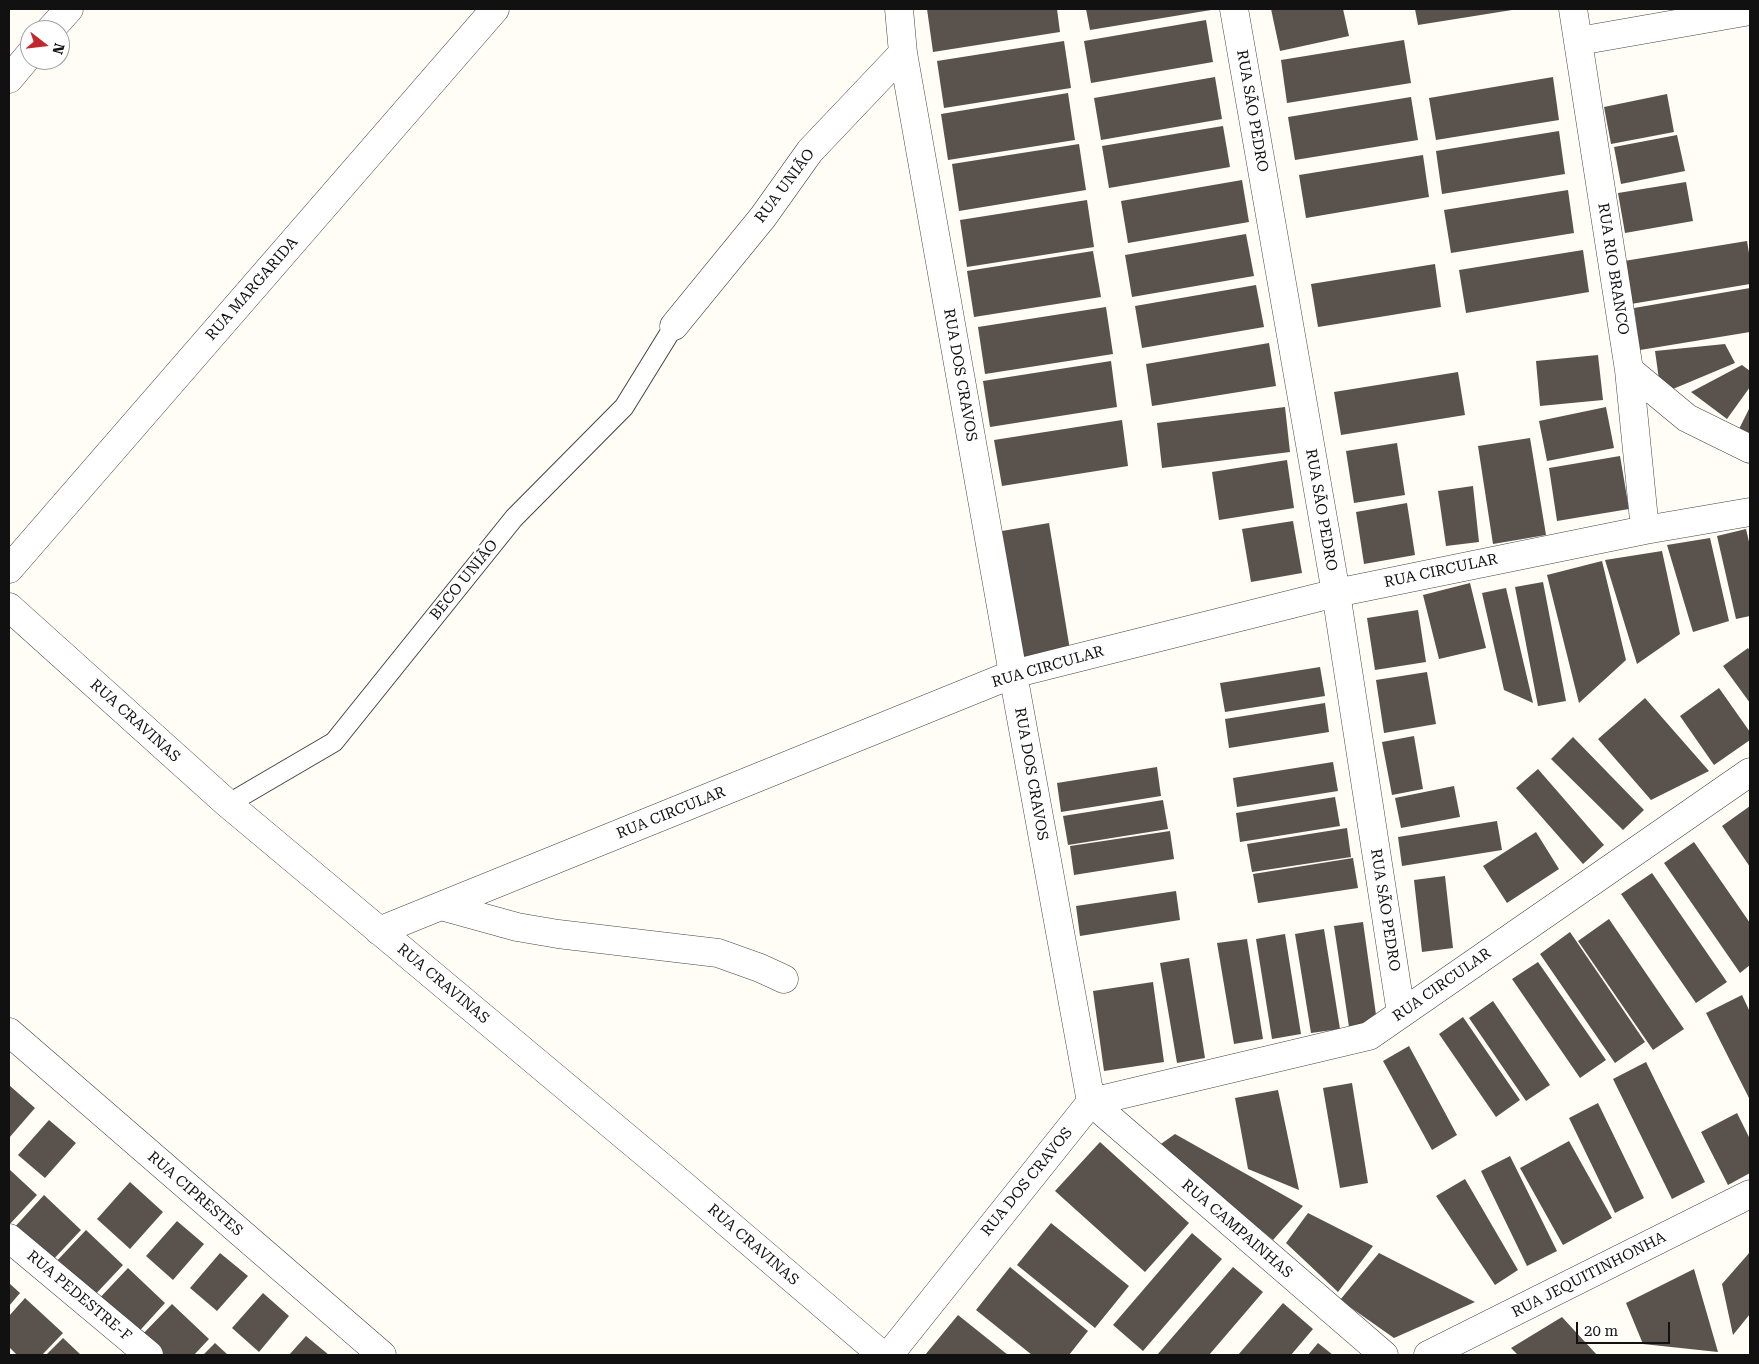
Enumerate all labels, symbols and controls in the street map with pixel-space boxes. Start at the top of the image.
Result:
north arrow [20,20,70,70]
text: N [49,41,68,56]
street label: RUA SÃO PEDRO [1232,48,1272,174]
street label: RUA UNIÃO [751,146,819,226]
street label: RUA RIO BRANCO [1594,202,1632,336]
street label: RUA MARGARIDA [202,234,302,344]
street label: RUA DOS CRAVOS [939,307,981,443]
street label: RUA SÃO PEDRO [1301,447,1341,573]
street label: BECO UNIÃO [426,536,502,624]
street label: RUA CIRCULAR [1383,550,1499,592]
street label: RUA CIRCULAR [990,642,1106,692]
street label: RUA CRAVINAS [86,676,184,766]
street label: RUA DOS CRAVOS [1010,706,1052,842]
street label: RUA CIRCULAR [614,783,728,843]
street label: RUA SÃO PEDRO [1366,847,1404,973]
street label: RUA CRAVINAS [393,940,493,1028]
street label: RUA CIRCULAR [1389,944,1495,1026]
street label: RUA DOS CRAVOS [978,1124,1076,1240]
street label: RUA CIPRESTES [144,1148,246,1240]
street label: RUA CAMPAINHAS [1178,1176,1296,1282]
street label: RUA CRAVINAS [704,1201,802,1289]
street label: RUA JEQUITINHONHA [1509,1228,1669,1322]
street label: RUA PEDESTRE-F [23,1247,135,1345]
scale bar [1579,1312,1673,1344]
text: 20 m [1584,1322,1618,1340]

